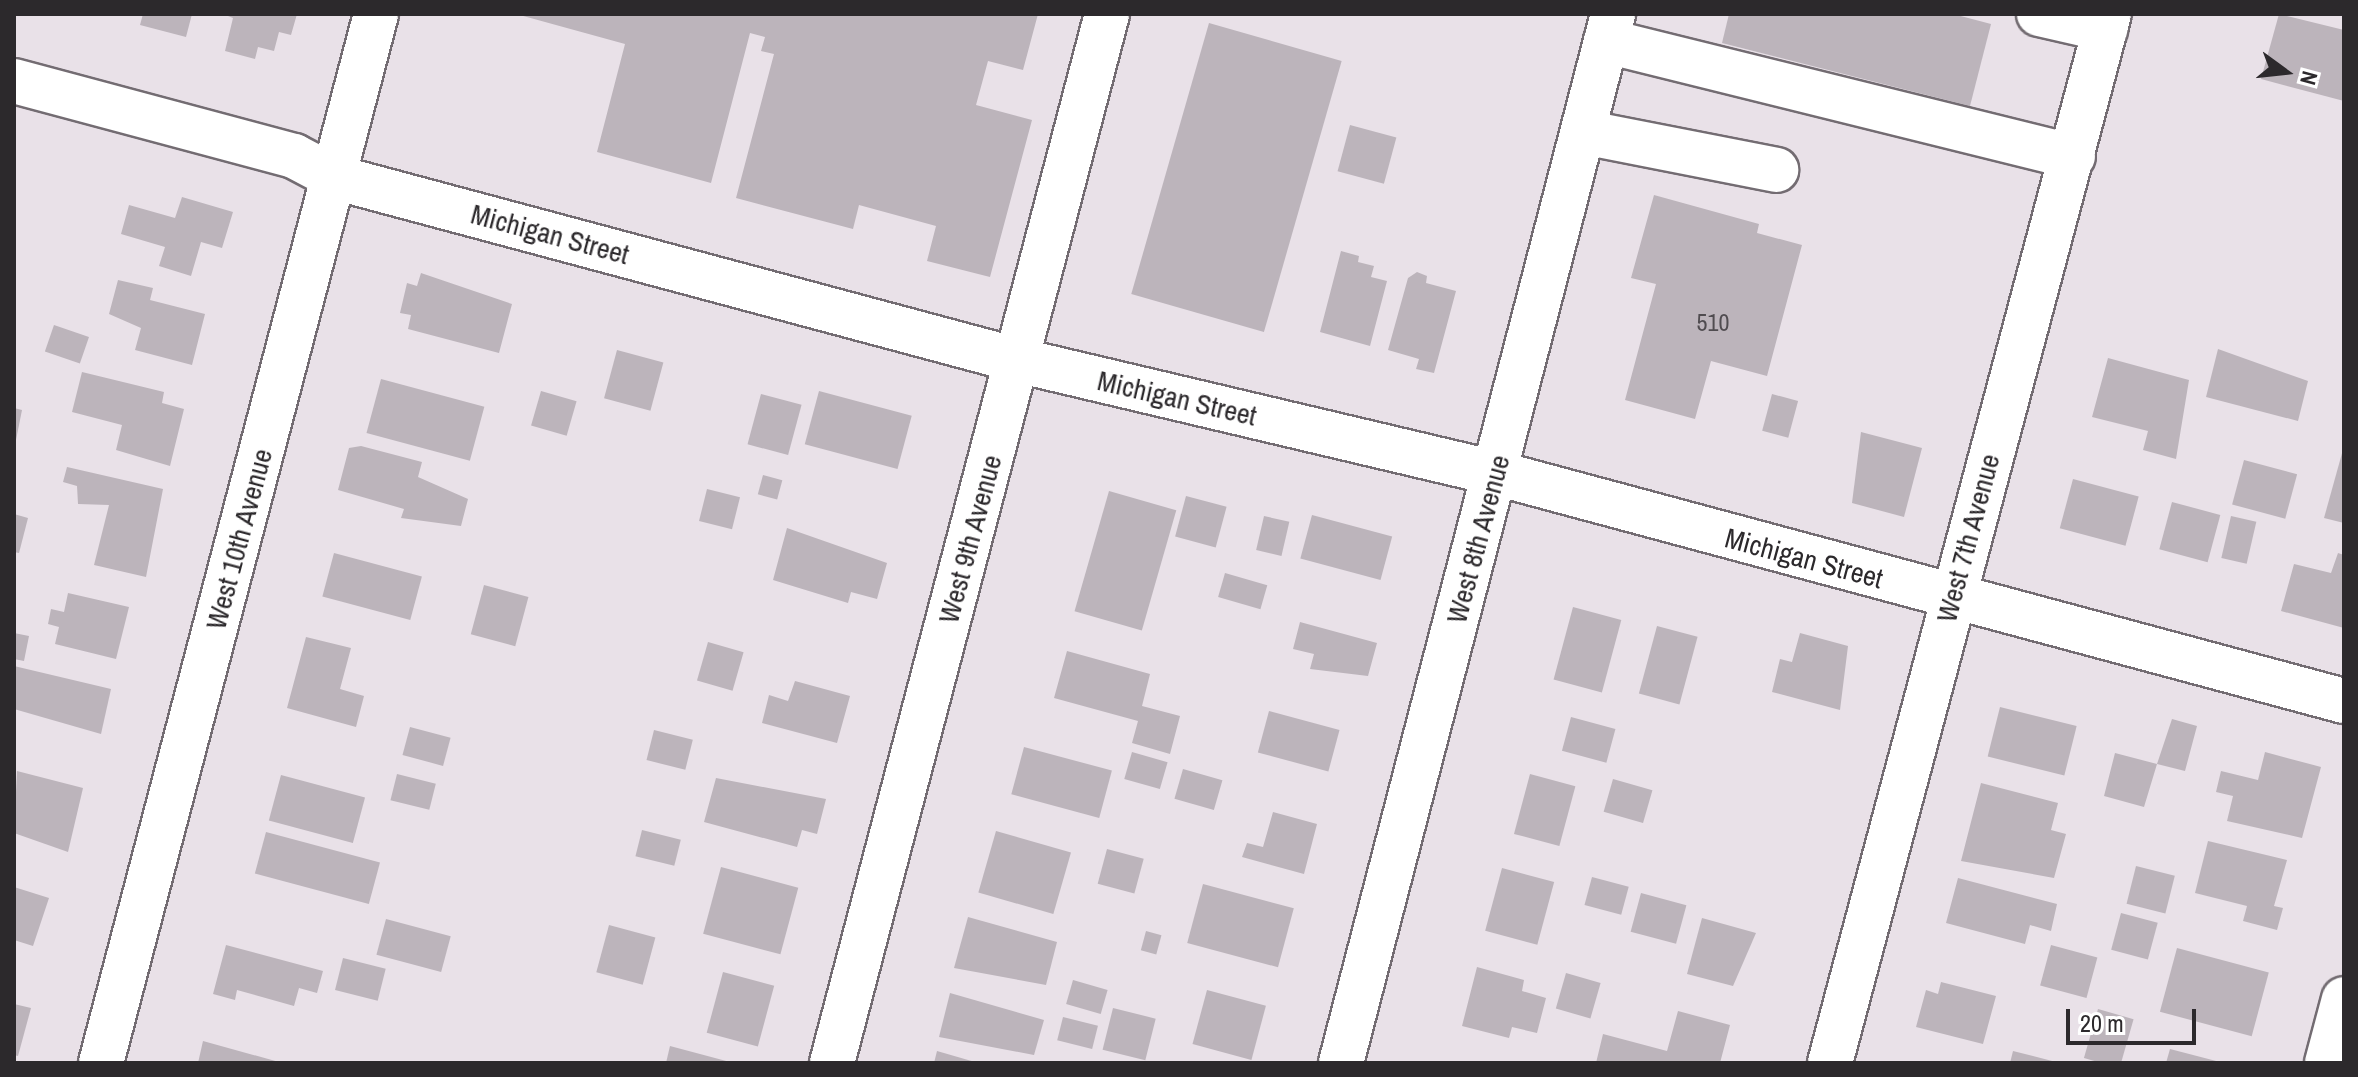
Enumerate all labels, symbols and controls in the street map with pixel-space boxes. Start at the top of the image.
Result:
north arrow [2246,32,2326,112]
text: N [2293,68,2325,88]
street label: Michigan Street [467,197,633,271]
house number: 510 [1697,309,1729,337]
street label: Michigan Street [1094,363,1260,433]
street label: West 10th Avenue [199,444,279,634]
street label: West 7th Avenue [1929,450,2007,626]
street label: West 9th Avenue [931,451,1009,627]
street label: West 8th Avenue [1439,451,1517,627]
street label: Michigan Street [1721,521,1887,595]
scale bar [2070,993,2200,1043]
text: 20 m [2080,1007,2124,1039]

